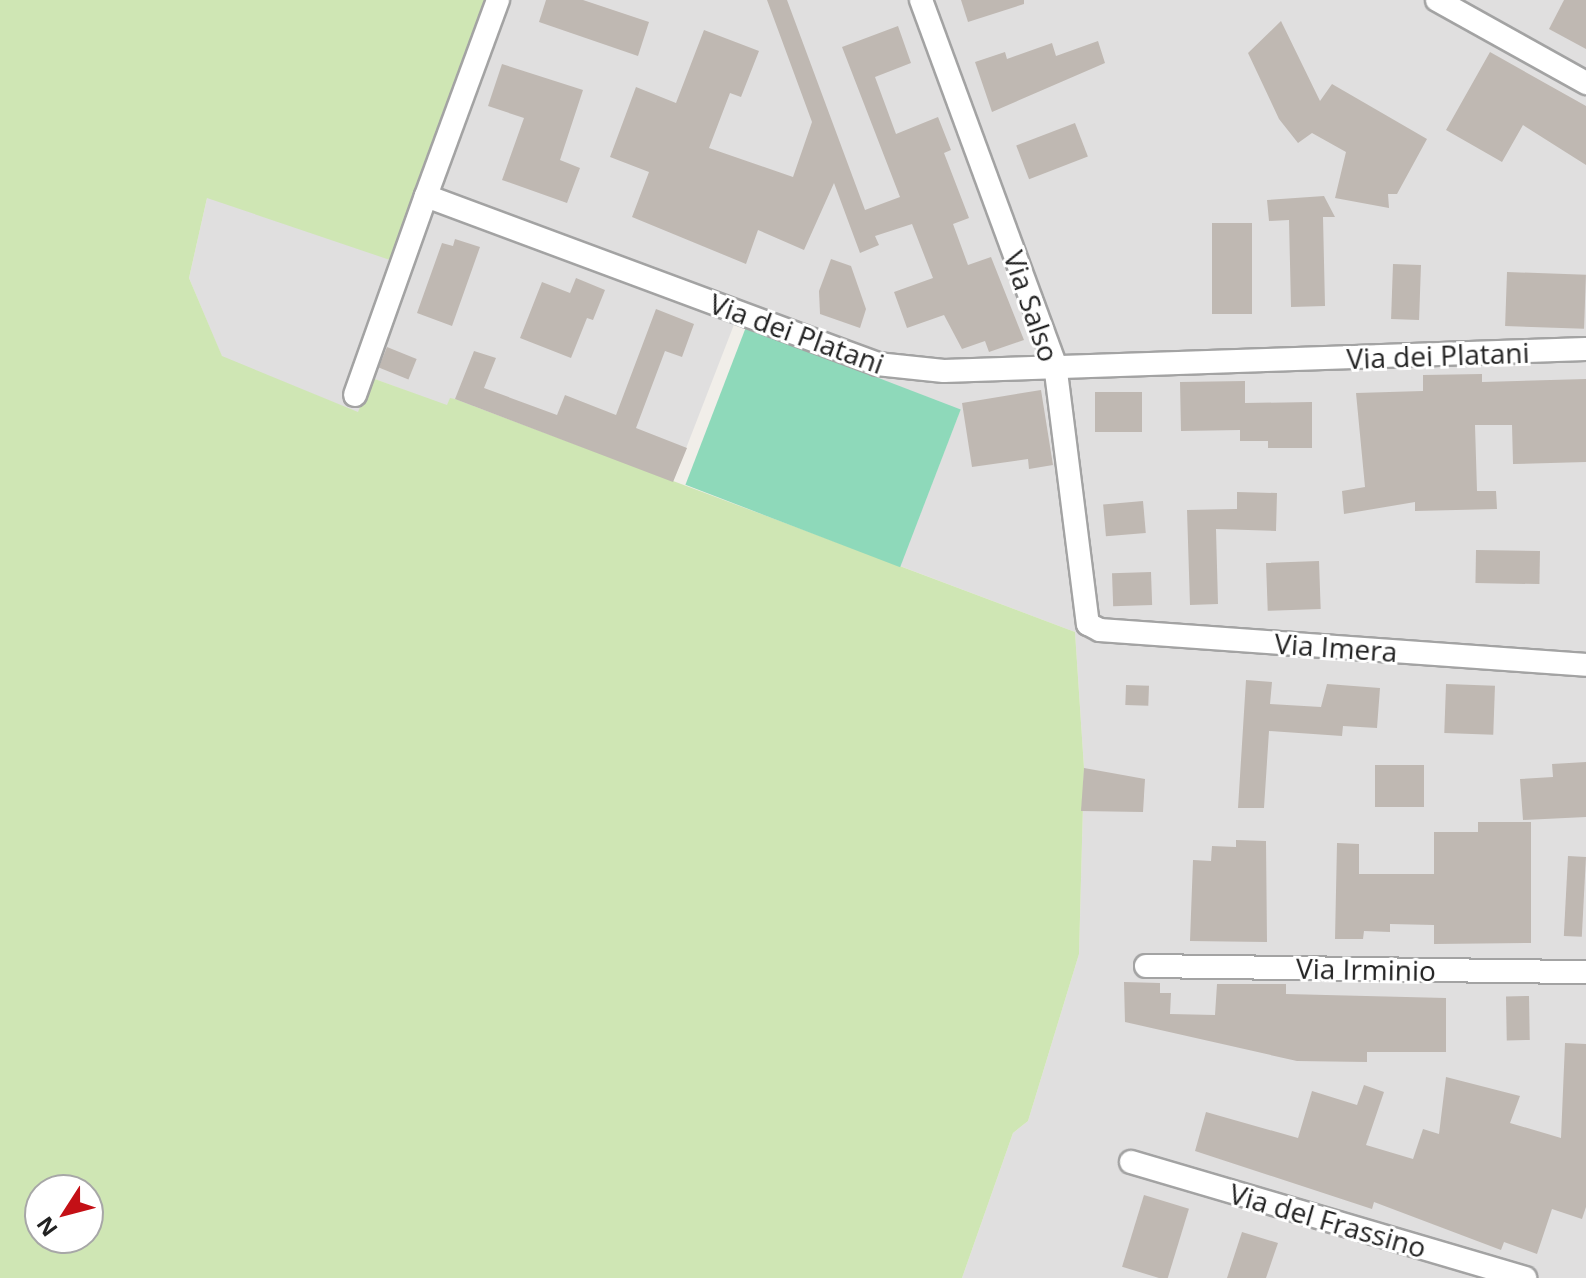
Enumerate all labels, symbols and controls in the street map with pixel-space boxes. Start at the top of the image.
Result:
street label: Via Salso [997,246,1067,366]
street label: Via dei Platani [705,286,889,380]
street label: Via dei Platani [1346,335,1530,375]
street label: Via Imera [1273,626,1399,668]
street label: Via Irminio [1296,951,1436,987]
north arrow [24,1174,104,1254]
street label: Via del Frassino [1226,1176,1430,1264]
text: N [29,1211,64,1243]

